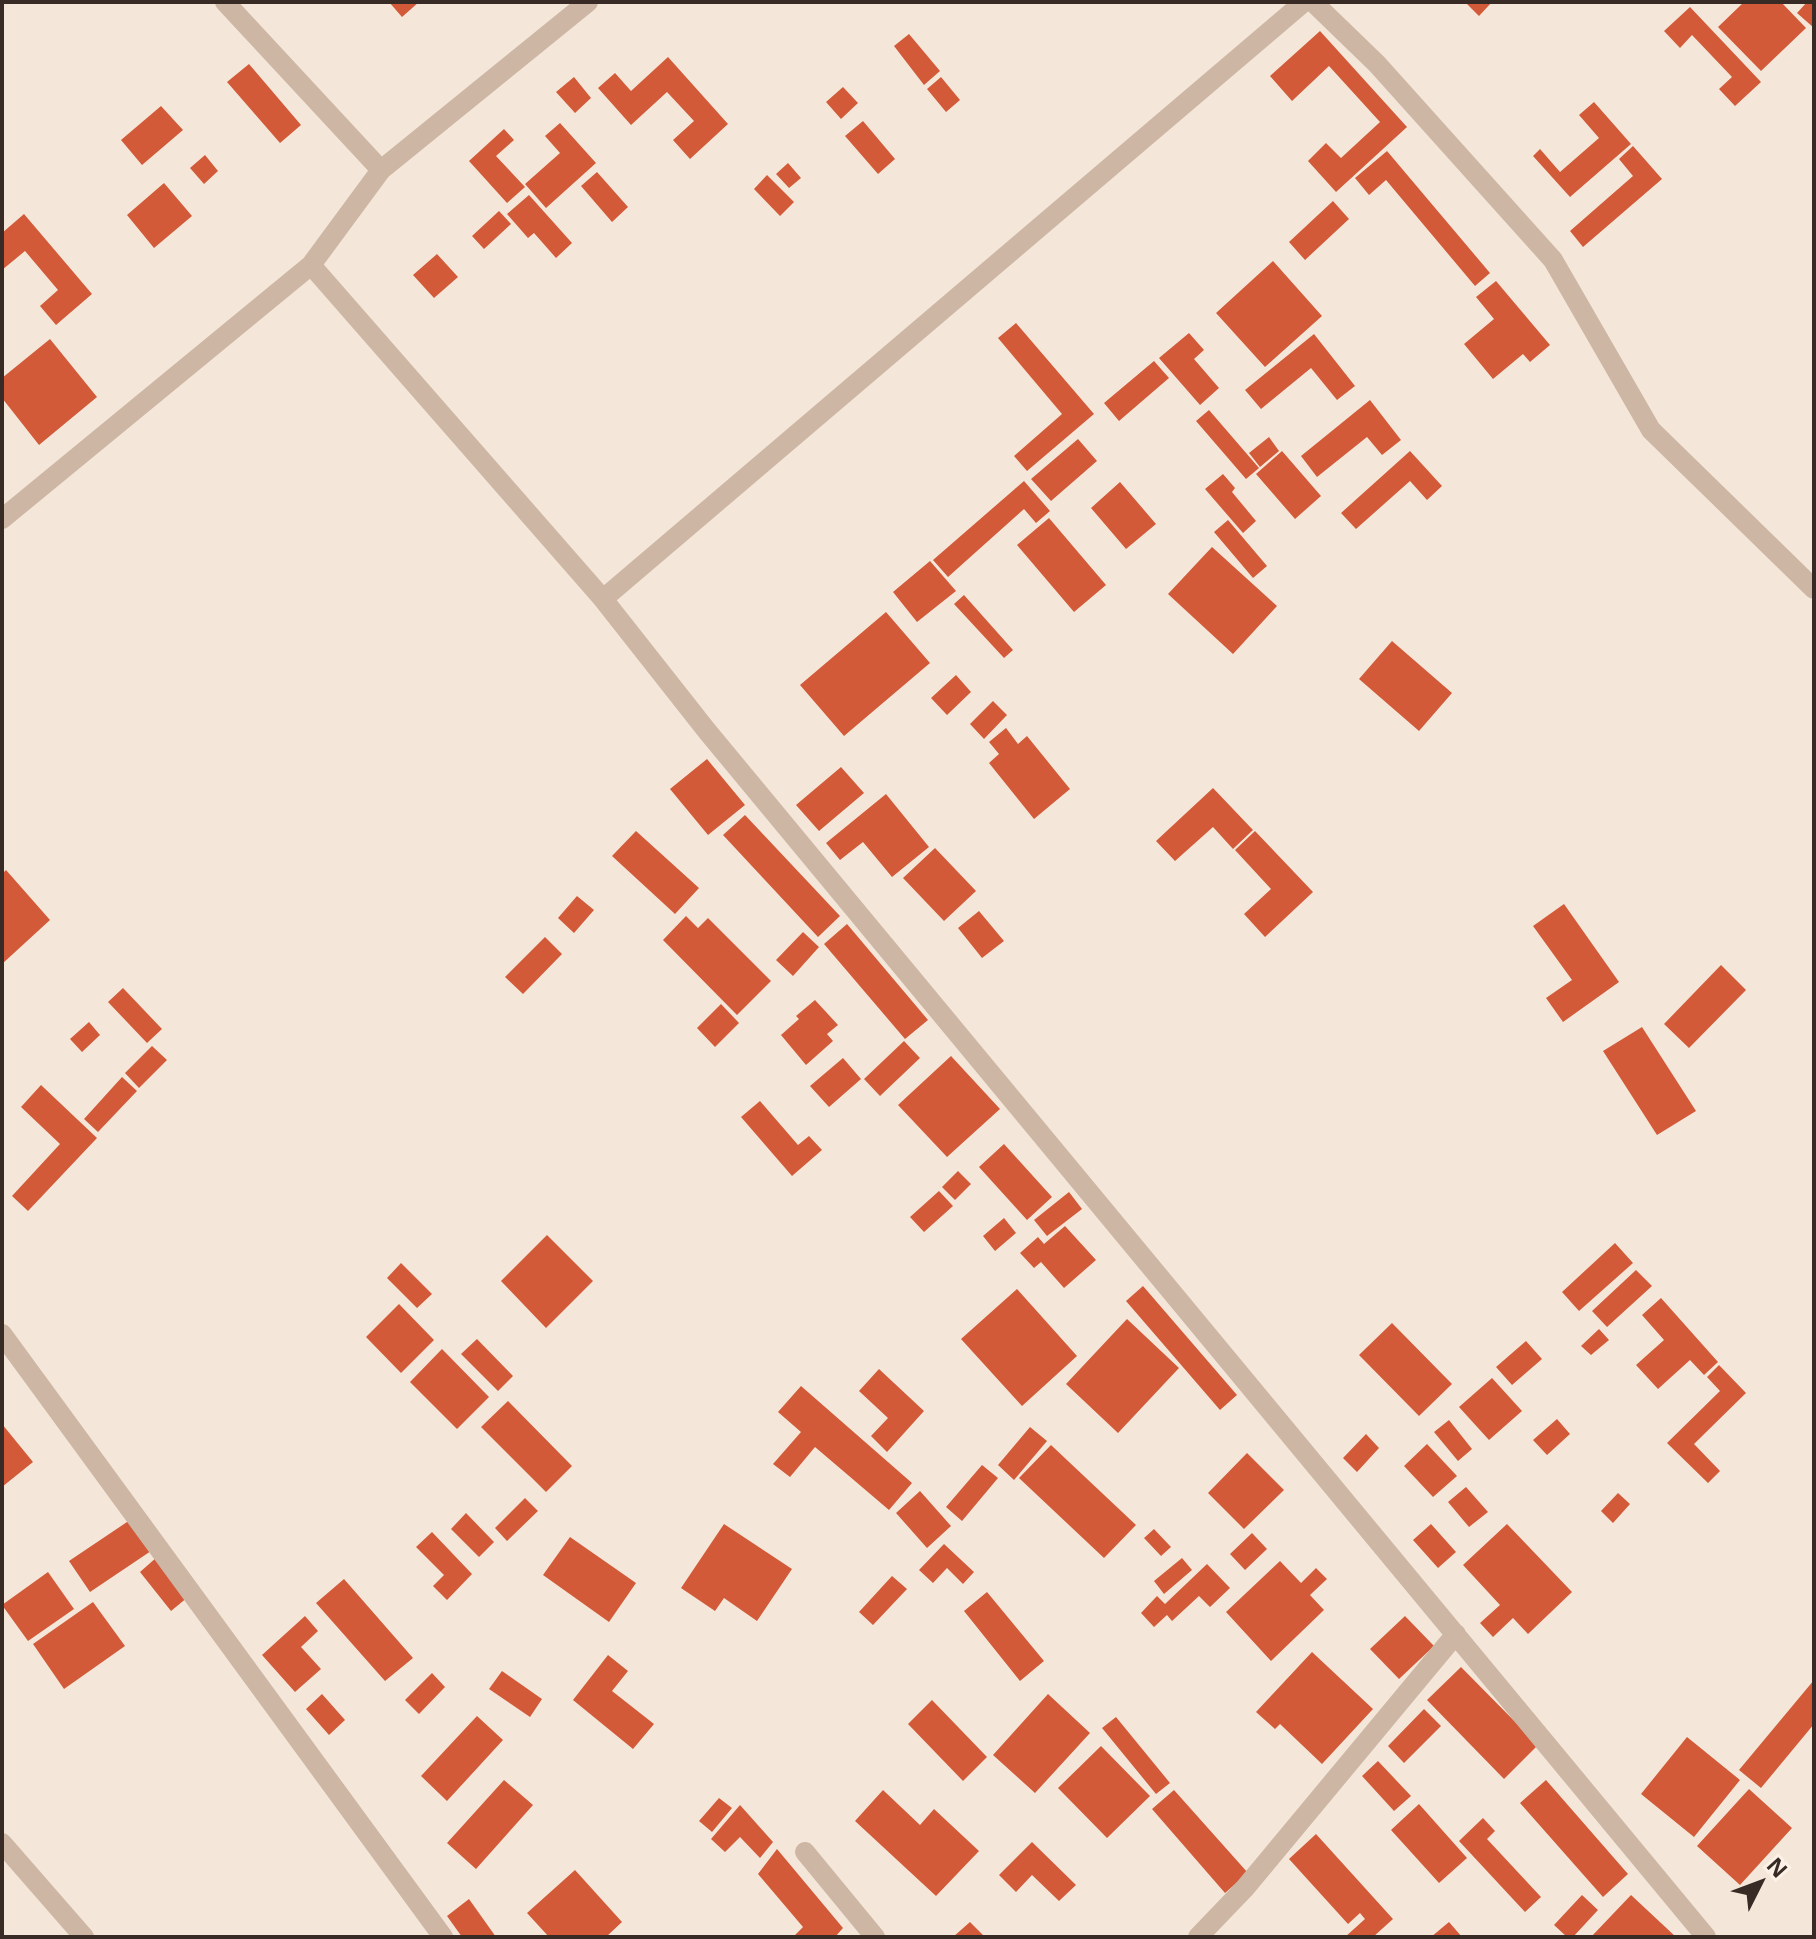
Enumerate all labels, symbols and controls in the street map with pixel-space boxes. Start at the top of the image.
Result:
north arrow [1720,1843,1800,1923]
text: N [1761,1850,1795,1884]

